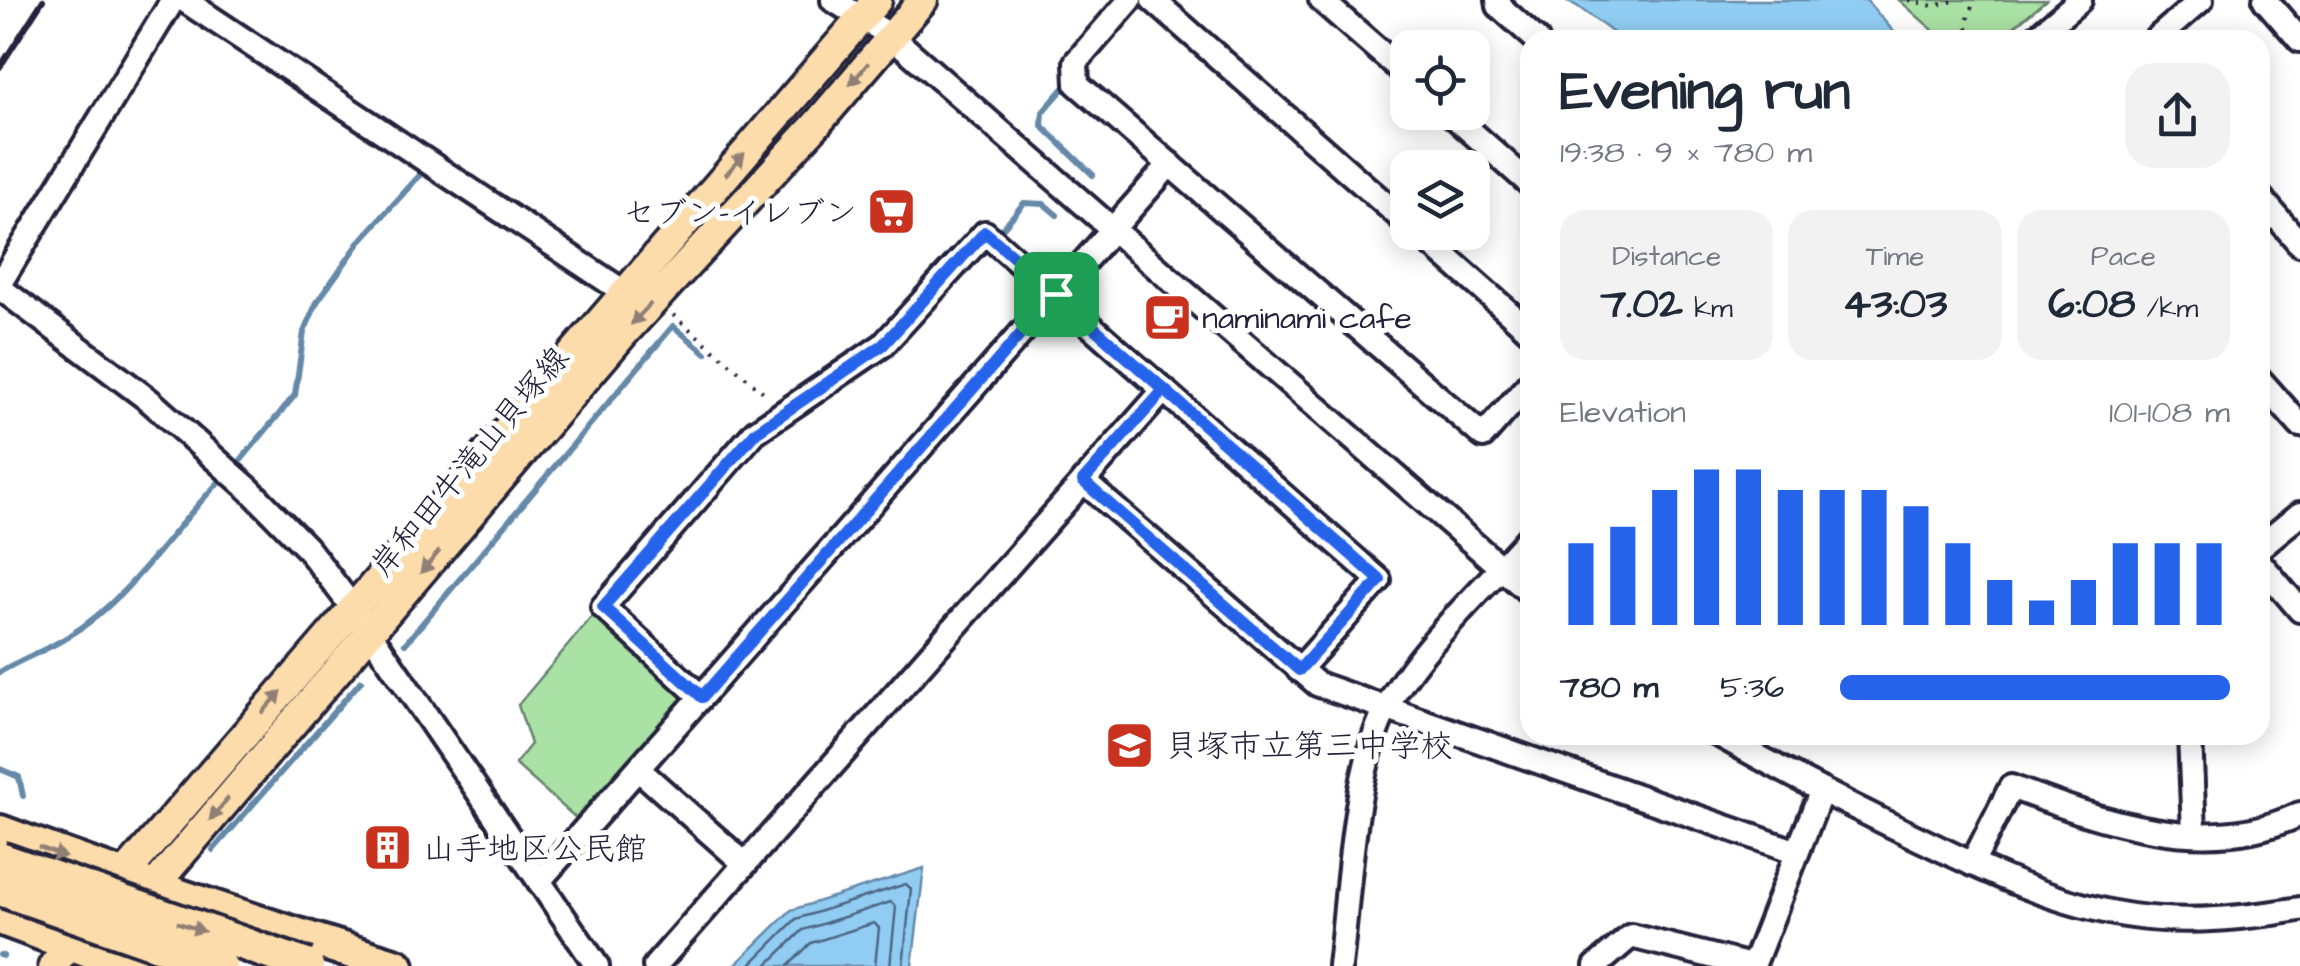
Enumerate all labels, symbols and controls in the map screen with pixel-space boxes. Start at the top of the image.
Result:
map controls [1390,30,1490,250]
button: locate [1390,30,1490,130]
text: Evening run [1560,54,1850,130]
one-way arrow [849,61,871,86]
button: share [2125,63,2230,168]
text: 19:38 · 9 × 780 m [1560,130,1812,175]
button: layers [1390,150,1490,250]
one-way arrow [723,152,745,177]
supermarket icon: セブン-イレブン [866,186,918,238]
place label: セブン-イレブン [623,191,857,236]
text: Distance [1612,237,1721,276]
text: Time [1866,237,1924,276]
text: Pace [2091,237,2156,276]
pin [1014,252,1099,337]
icon: arrive [1029,267,1084,322]
text: 7.02 [1600,276,1683,334]
text: 43:03 [1843,276,1947,334]
text: 6:08 [2048,276,2135,334]
text: km [1683,289,1733,328]
text: /km [2135,289,2198,328]
cafe icon: naminami cafe [1141,291,1193,343]
place label: naminami cafe [1202,296,1412,341]
one-way arrow [630,302,653,326]
street label: 岸和田牛滝山貝塚線 [360,337,580,587]
text: Elevation [1560,390,1686,435]
text: 101–108 m [2109,390,2230,435]
one-way arrow [420,549,441,574]
text: 780 m [1560,665,1658,710]
text: 5:36 [1720,665,1784,710]
one-way arrow [260,690,282,715]
school or university icon: 貝塚市立第三中学校 [1104,719,1156,771]
place label: 貝塚市立第三中学校 [1165,724,1453,769]
one-way arrow [209,796,230,821]
building icon: 山手地区公民館 [362,822,414,874]
place label: 山手地区公民館 [423,827,647,872]
one-way arrow [37,844,67,860]
one-way arrow [176,921,206,936]

